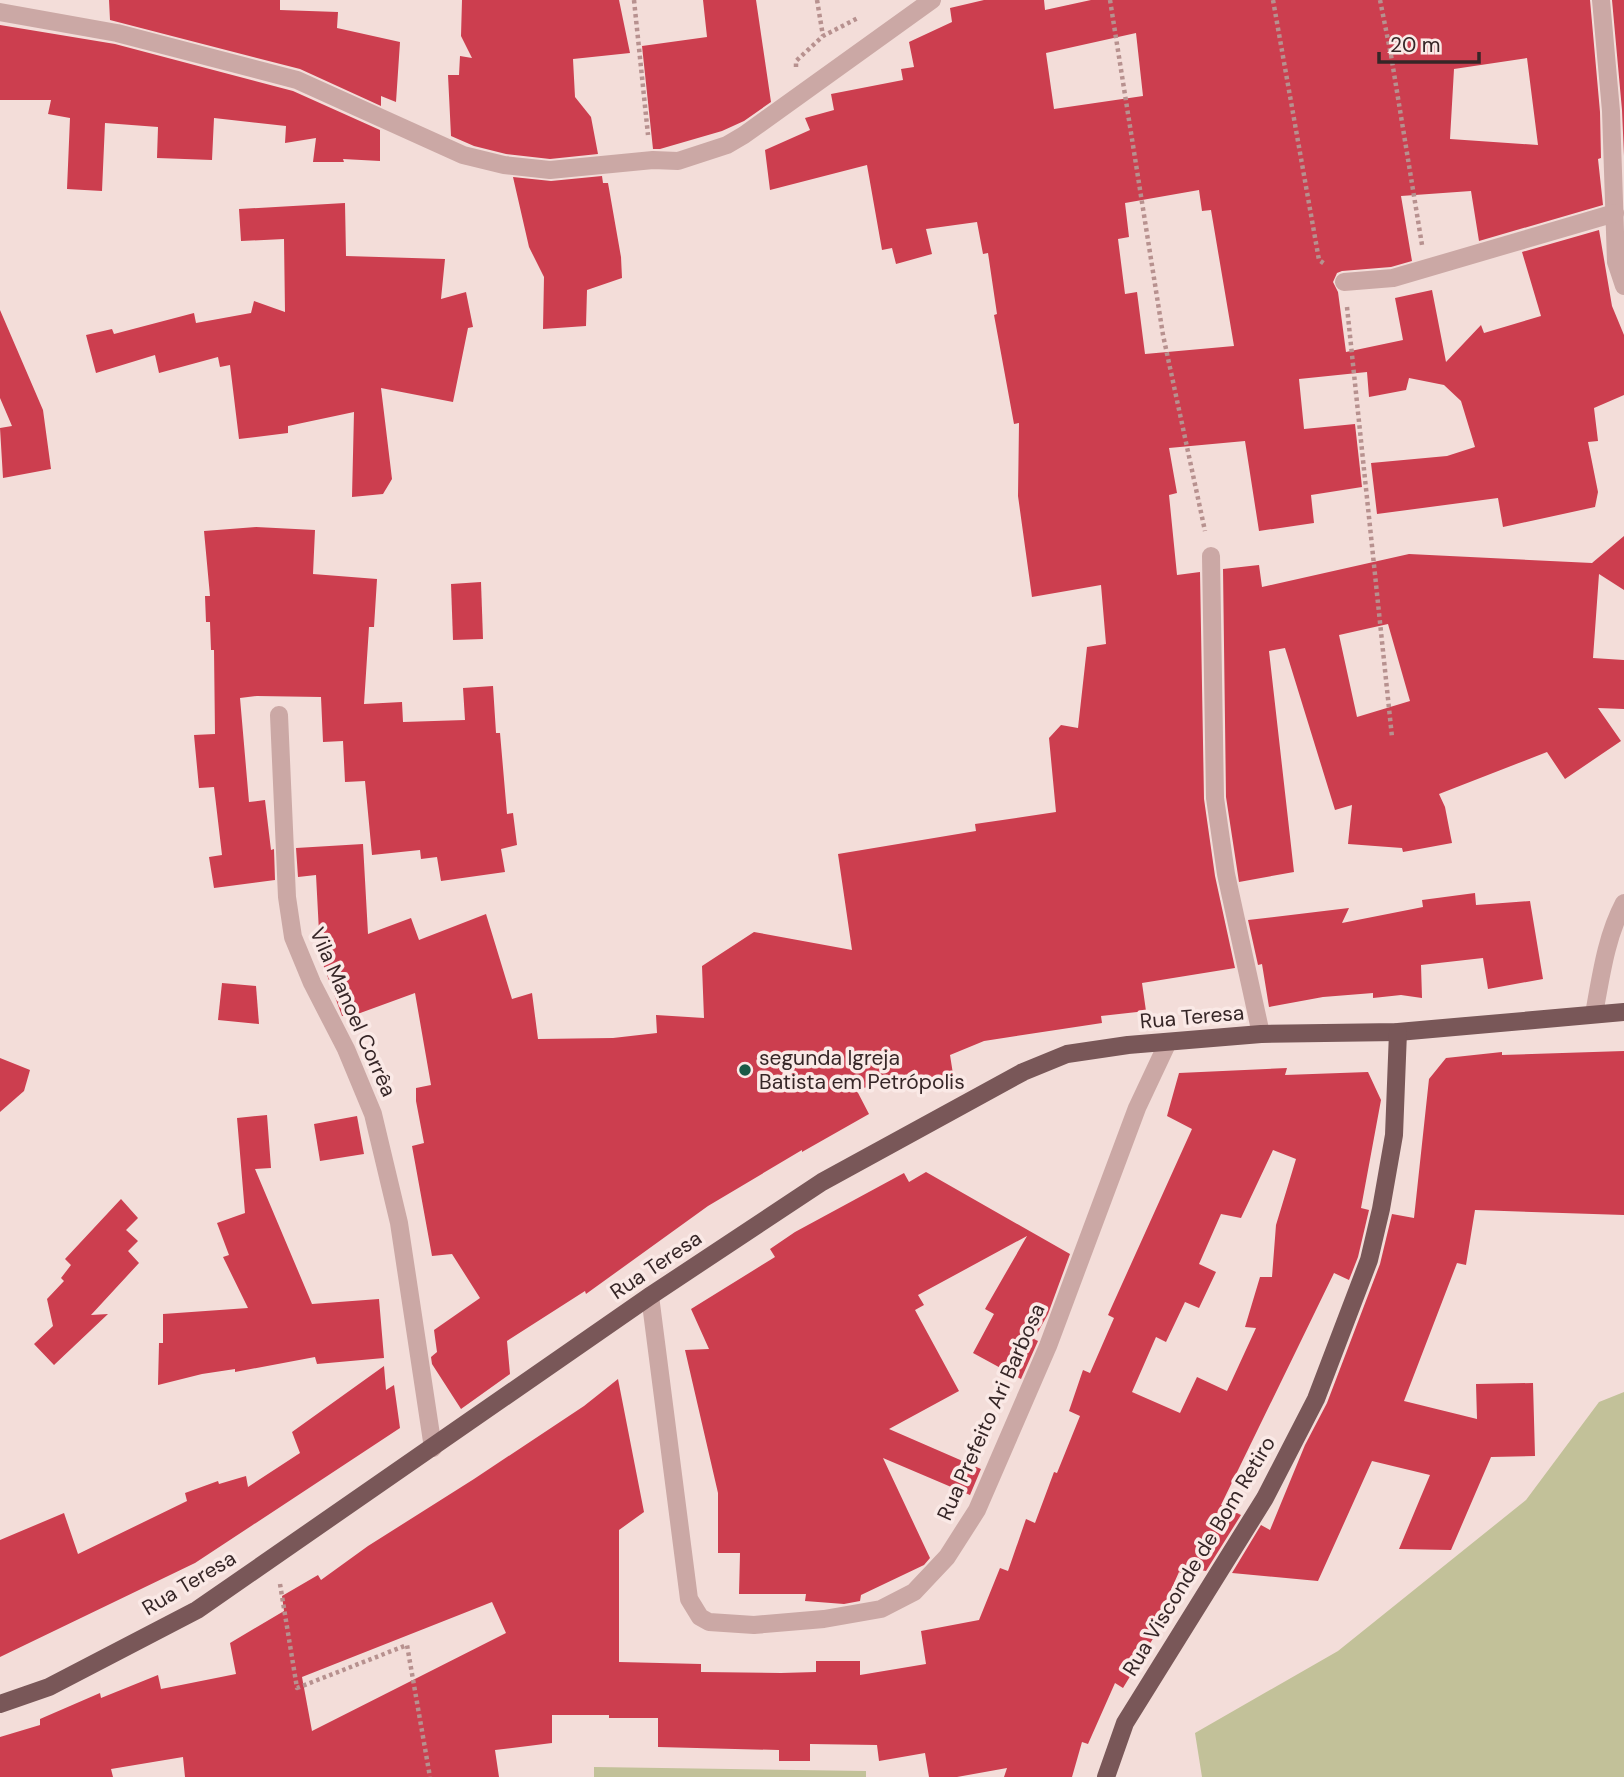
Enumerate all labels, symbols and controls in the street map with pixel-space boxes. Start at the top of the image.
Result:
scale bar [1379,21,1479,65]
text: 20 m [1390,31,1441,59]
street label: Vila Manoel Corrêa [303,923,403,1101]
street label: Rua Teresa [1139,998,1245,1036]
place label: segunda Igreja Batista em Petrópolis [759,1044,965,1096]
marker: segunda Igreja Batista em Petrópolis [737,1062,753,1078]
street label: Rua Teresa [605,1224,707,1306]
street label: Rua Prefeito Ari Barbosa [931,1299,1051,1525]
street label: Rua Visconde de Bom Retiro [1116,1431,1282,1681]
street label: Rua Teresa [137,1544,241,1622]

